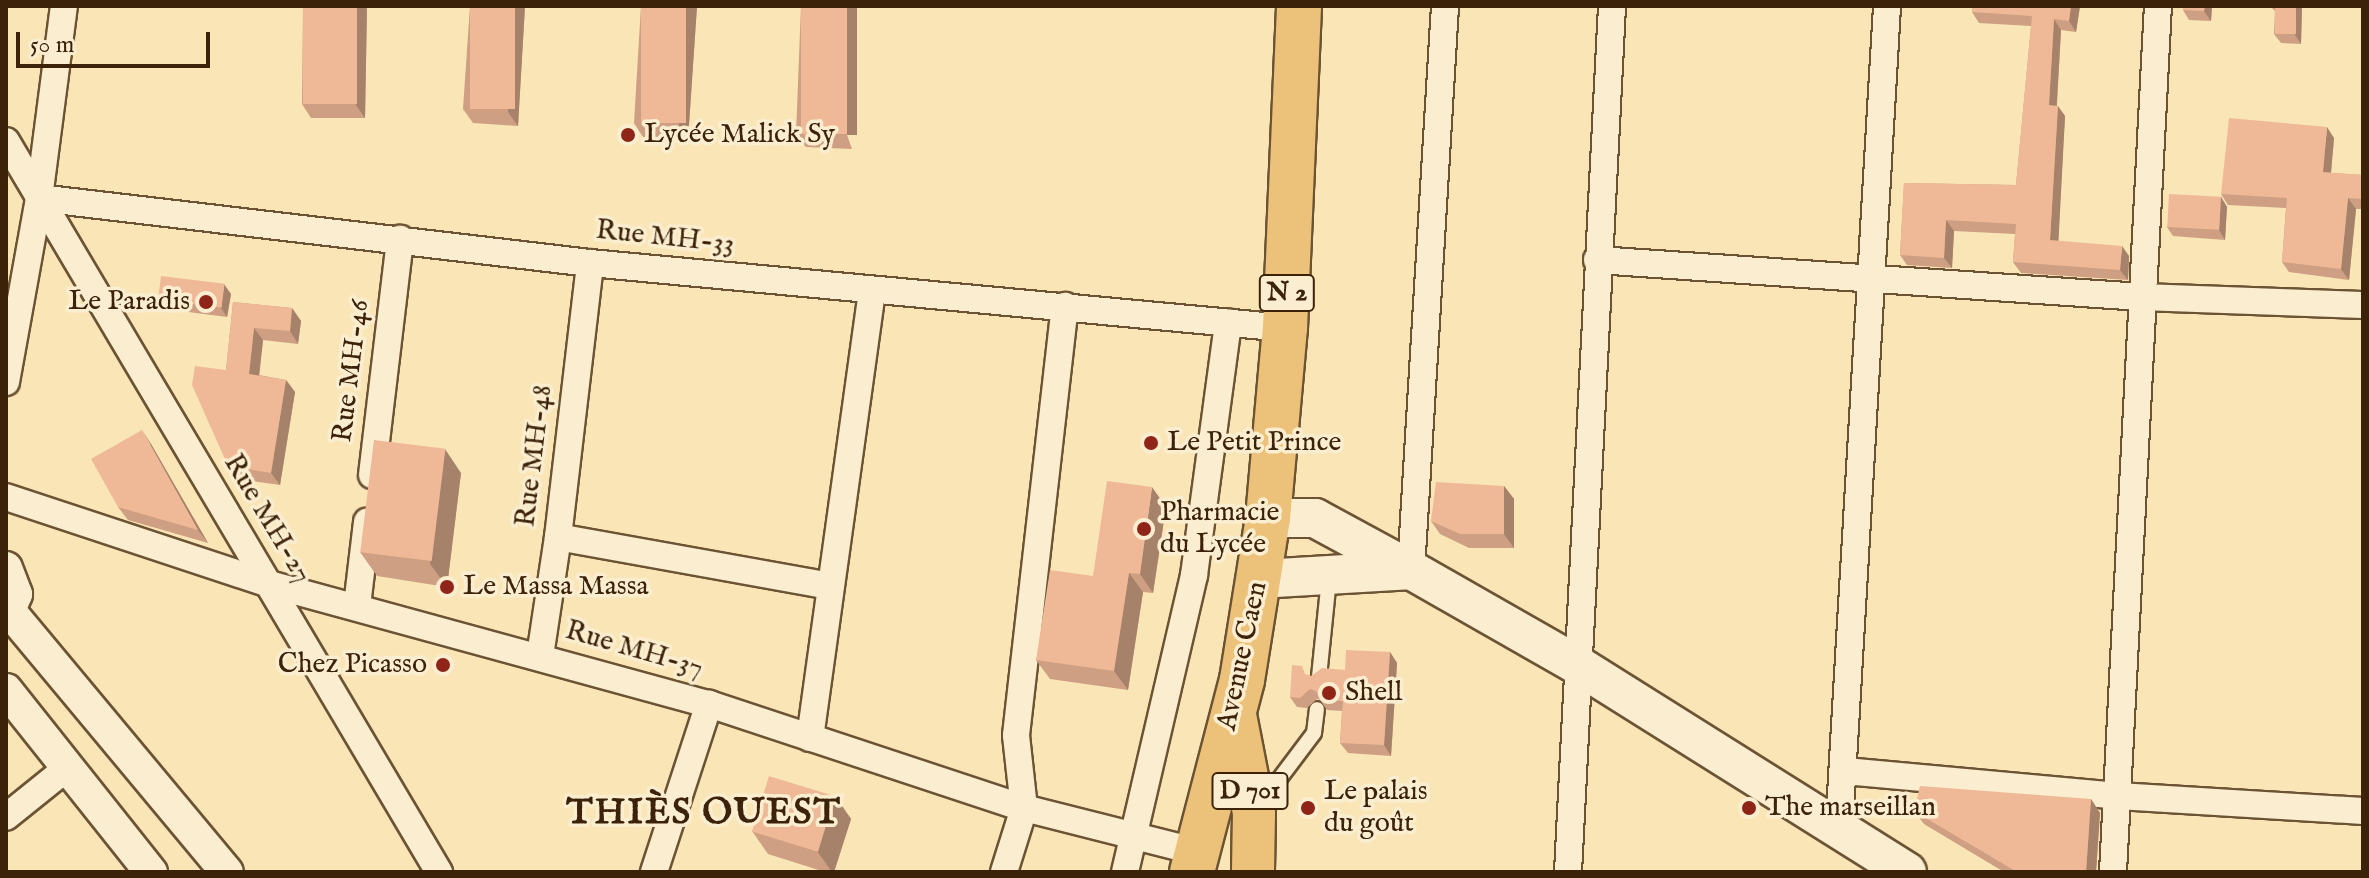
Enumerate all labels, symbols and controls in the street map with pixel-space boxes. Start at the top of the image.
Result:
scale bar [20,16,214,66]
text: 50 m [30,30,74,61]
place label: Lycée Malick Sy [644,118,835,152]
marker: Lycée Malick Sy [619,126,637,144]
street label: Rue MH-33 [594,214,736,262]
road number: N 2 [1257,271,1317,315]
place label: Le Paradis [68,285,190,319]
marker: Le Paradis [197,293,215,311]
street label: Rue MH-46 [327,298,377,444]
street label: Rue MH-48 [510,383,560,529]
place label: Le Petit Prince [1167,426,1341,460]
marker: Le Petit Prince [1142,434,1160,452]
street label: Rue MH-27 [216,449,318,589]
place label: Pharmacie du Lycée [1160,496,1279,562]
marker: Pharmacie du Lycée [1135,520,1153,538]
place label: Le Massa Massa [463,570,649,604]
marker: Le Massa Massa [438,578,456,596]
street label: Avenue Caen [1211,578,1275,734]
street label: Rue MH-37 [561,614,707,686]
place label: Chez Picasso [278,648,427,682]
marker: Chez Picasso [434,656,452,674]
place label: Shell [1345,676,1402,710]
marker: Shell [1320,684,1338,702]
road number: D 701 [1210,769,1290,813]
place label: Le palais du goût [1324,775,1427,841]
place label: The marseillan [1765,791,1936,825]
district label: THIÈS OUEST [566,792,842,836]
marker: Le palais du goût [1299,799,1317,817]
marker: The marseillan [1740,799,1758,817]

